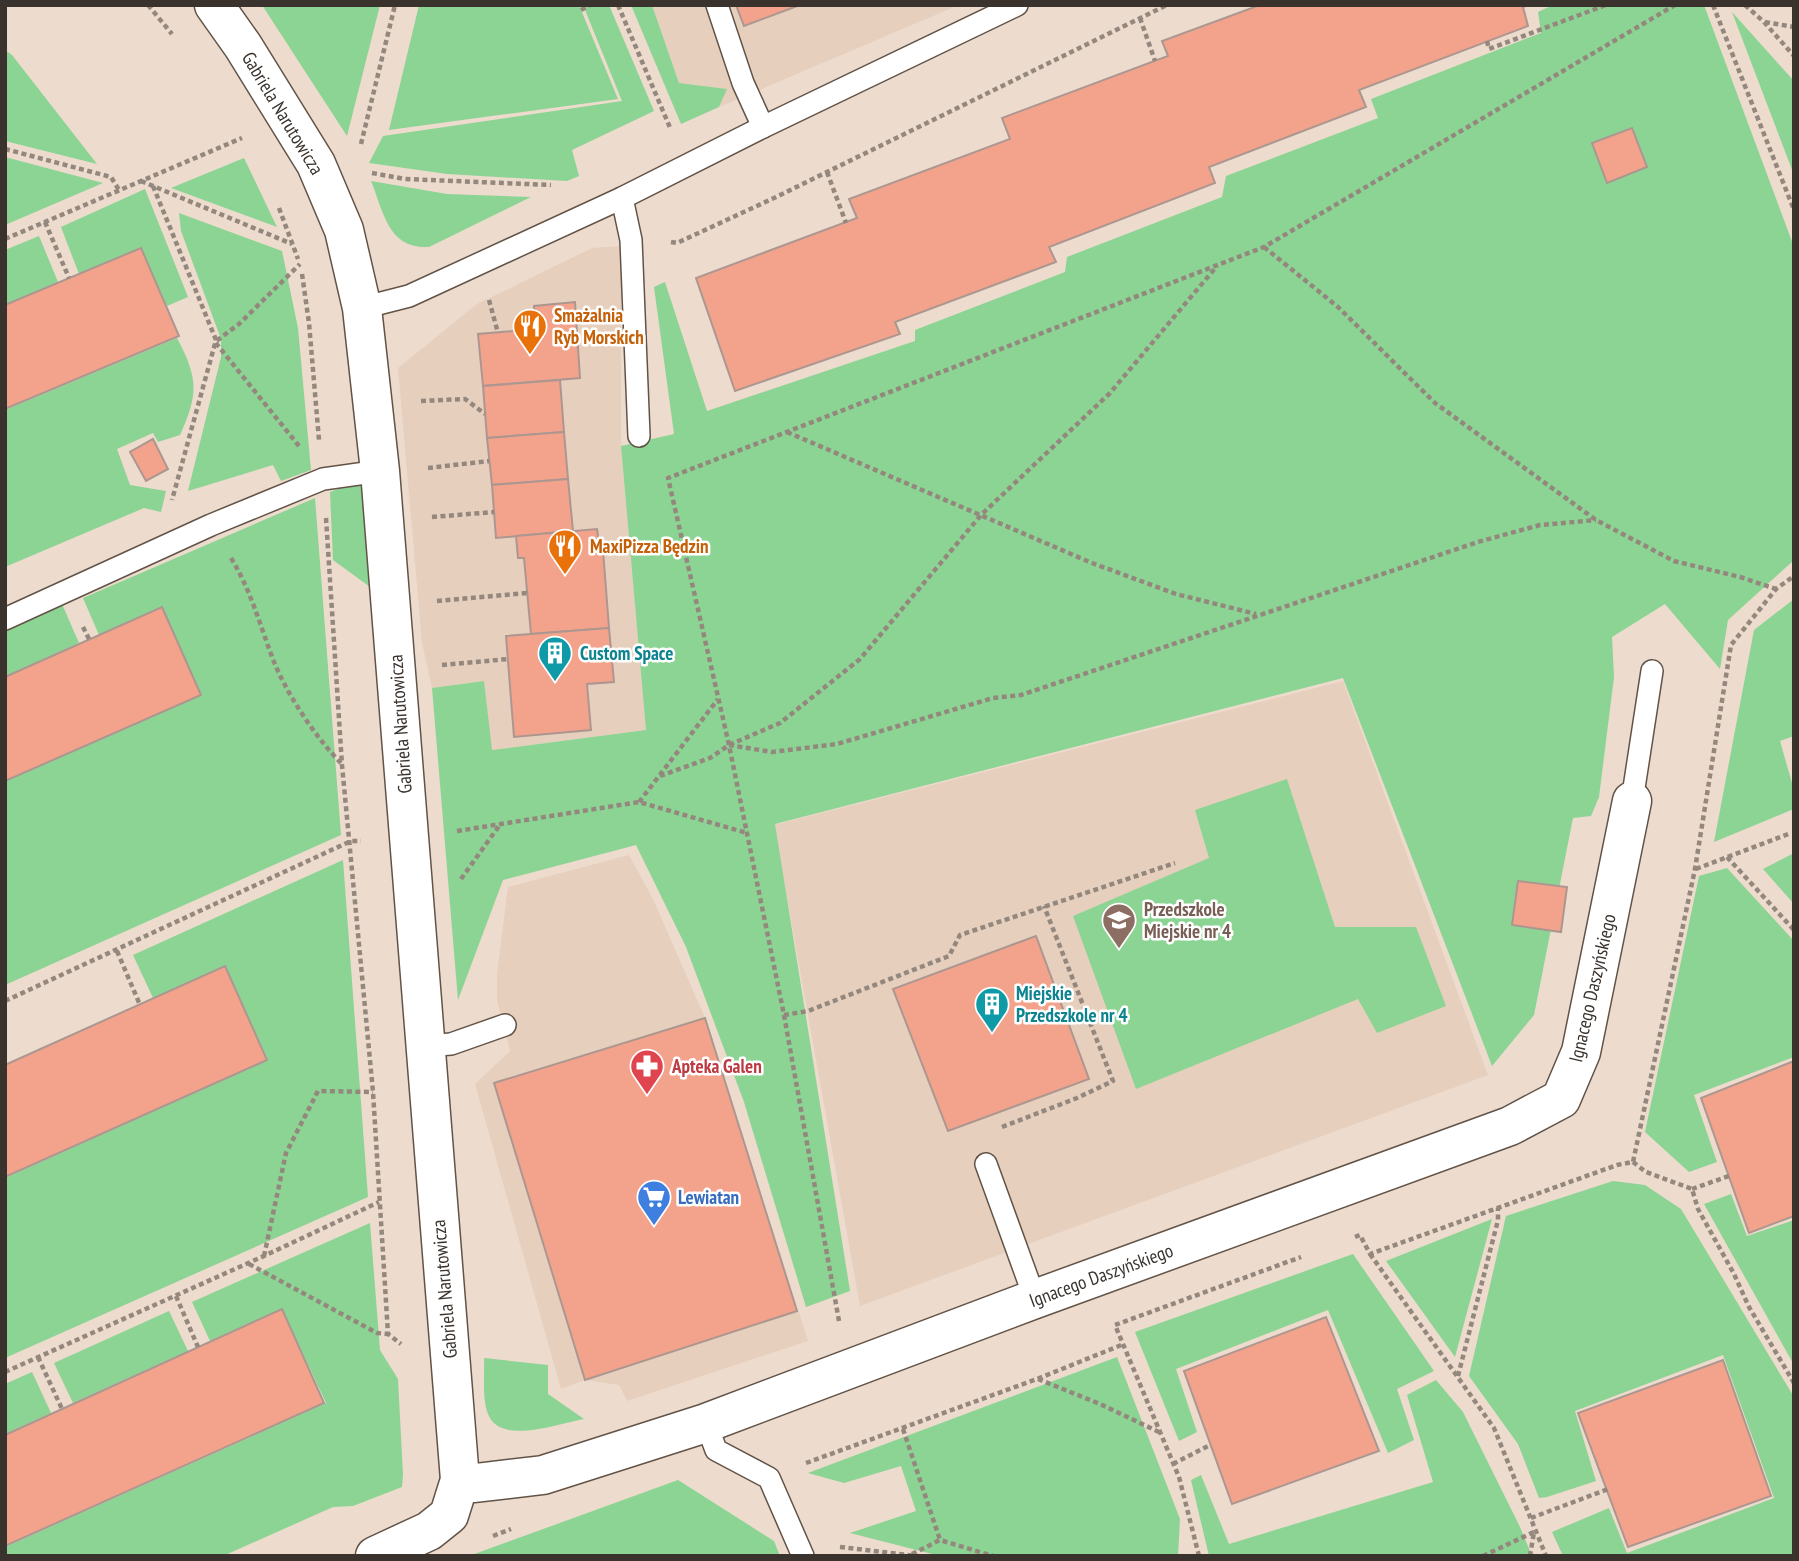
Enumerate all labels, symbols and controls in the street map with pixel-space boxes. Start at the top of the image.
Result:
street label: Gabriela Narutowicza [237,47,329,179]
place label: Smażalnia Ryb Morskich [554,303,644,349]
restaurant icon: Smażalnia Ryb Morskich [511,307,549,356]
restaurant icon: MaxiPizza Będzin [546,527,584,576]
place label: MaxiPizza Będzin [590,534,708,558]
building icon: Custom Space [536,634,574,683]
place label: Custom Space [580,641,673,665]
street label: Gabriela Narutowicza [383,654,417,794]
place label: Przedszkole Miejskie nr 4 [1144,897,1231,943]
school or university icon: Przedszkole Miejskie nr 4 [1100,901,1138,950]
street label: Ignacego Daszyńskiego [1563,912,1621,1064]
place label: Miejskie Przedszkole nr 4 [1016,981,1128,1027]
building icon: Miejskie Przedszkole nr 4 [973,985,1011,1034]
pharmacy icon: Apteka Galen [628,1047,666,1096]
place label: Apteka Galen [671,1054,762,1078]
supermarket icon: Lewiatan [635,1178,673,1227]
place label: Lewiatan [678,1185,739,1209]
street label: Gabriela Narutowicza [426,1219,462,1359]
street label: Ignacego Daszyńskiego [1026,1238,1176,1312]

